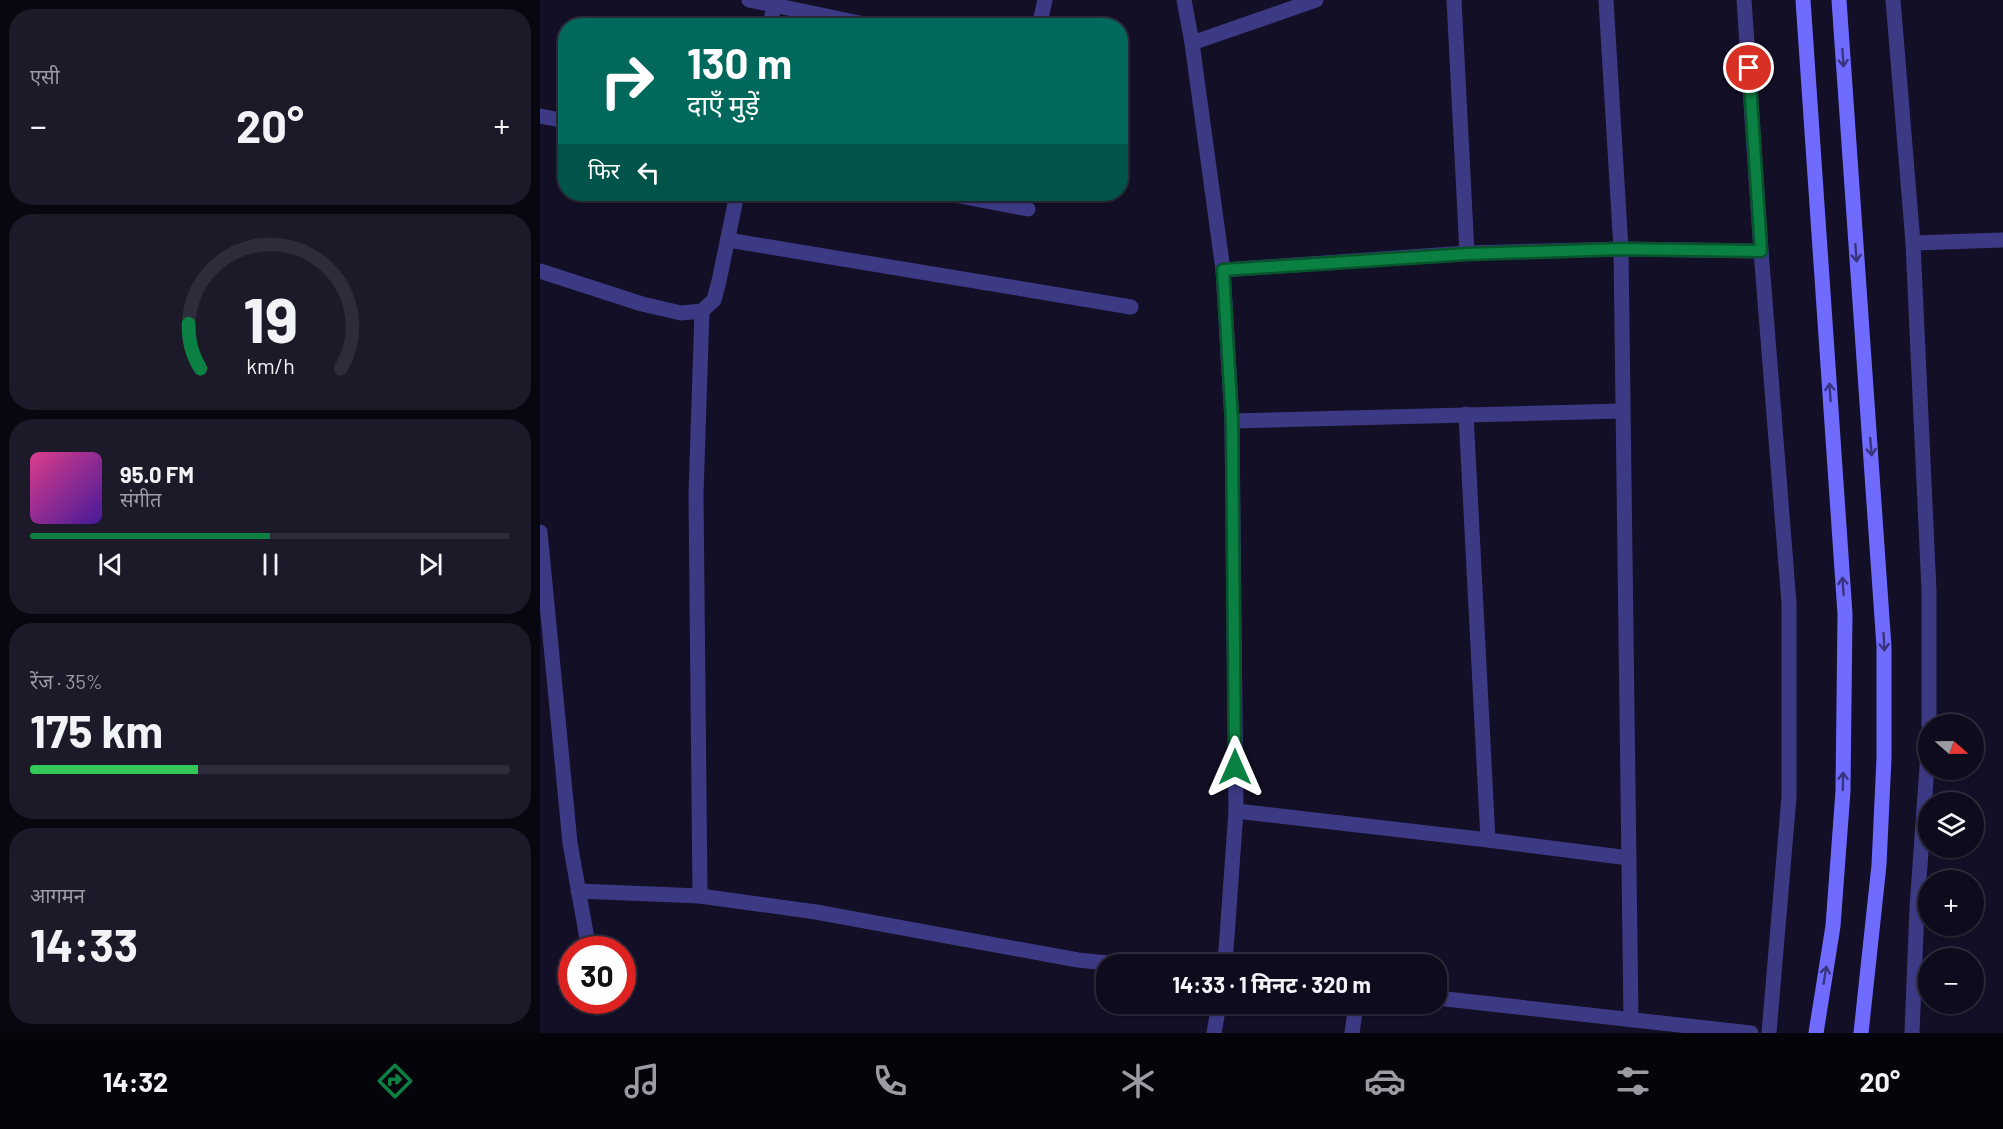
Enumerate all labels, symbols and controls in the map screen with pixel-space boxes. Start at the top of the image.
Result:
text: 130 m [687,37,792,87]
icon: right [588,42,666,120]
pin [1723,42,1774,93]
one-way arrow [1838,48,1849,68]
icon: arrive [1732,51,1765,84]
text: एसी [30,64,60,88]
text: दाएँ मुड़ें [687,88,759,120]
text: 20° [236,98,304,152]
text: − [30,105,47,145]
text: + [494,105,510,145]
icon: left [632,156,665,189]
text: फिर [588,157,620,183]
one-way arrow [1851,242,1862,262]
text: 19 [242,281,298,355]
text: km/h [246,353,294,378]
one-way arrow [1824,382,1835,402]
one-way arrow [1866,437,1877,457]
text: 95.0 FM [120,461,194,487]
text: संगीत [120,487,161,511]
icon: previous [94,548,127,581]
icon: pause [254,548,287,581]
icon: next [414,548,447,581]
one-way arrow [1838,577,1849,597]
one-way arrow [1878,631,1890,651]
text: रेंज · 35% [30,669,103,693]
text: 175 km [30,703,163,757]
north arrow [1918,714,1984,780]
map controls [1918,714,1984,1014]
position arrow [1203,735,1267,799]
one-way arrow [1837,772,1849,792]
button: layers [1918,792,1984,858]
button: + [1918,870,1984,936]
text: आगमन [30,883,85,907]
text: 14:33 [30,917,138,971]
speed limit sign: 30 [558,936,636,1014]
button: − [1918,948,1984,1014]
one-way arrow [1820,966,1831,986]
text: 14:33 · 1 मिनट · 320 m [1172,971,1371,997]
icon: directions [374,1060,416,1102]
icon: music [621,1060,663,1102]
icon: phone [869,1060,911,1102]
icon: climate [1117,1060,1159,1102]
icon: car [1364,1060,1406,1102]
icon: filters [1612,1060,1654,1102]
text: 14:32 [103,1065,168,1097]
text: 20° [1859,1065,1900,1097]

